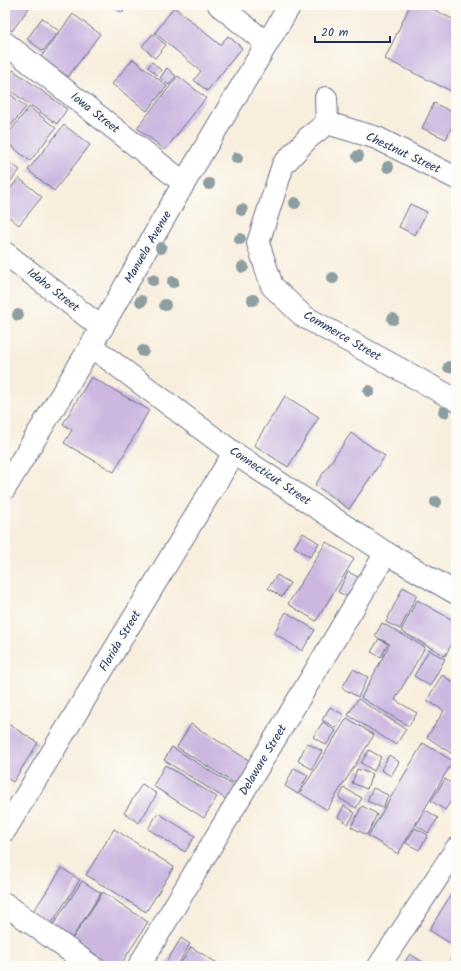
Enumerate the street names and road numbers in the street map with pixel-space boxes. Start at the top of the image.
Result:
street label: Iowa Street [66,88,124,139]
street label: Chestnut Street [362,127,444,179]
street label: Manuela Avenue [119,206,177,287]
street label: Idaho Street [23,263,84,317]
street label: Commerce Street [300,306,385,366]
street label: Connecticut Street [225,442,315,511]
street label: Florida Street [94,607,146,675]
street label: Delaware Street [234,721,292,799]

